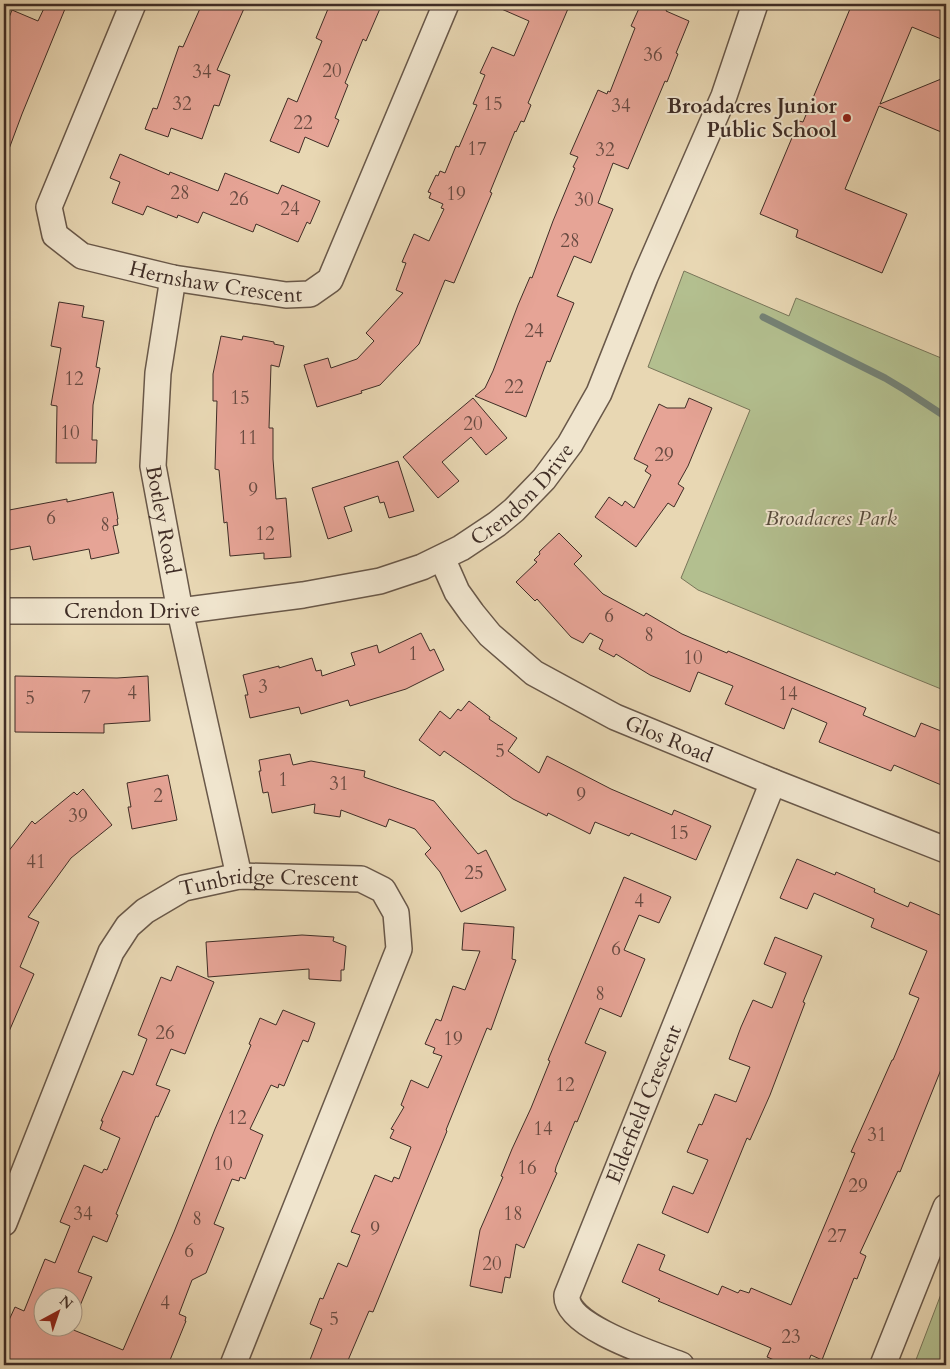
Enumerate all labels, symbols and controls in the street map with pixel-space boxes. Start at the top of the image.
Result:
house number: 36 [643,42,663,68]
house number: 20 [322,58,342,84]
house number: 34 [192,59,212,85]
house number: 32 [172,91,192,117]
house number: 15 [483,91,503,117]
place label: Broadacres Junior Public School [667,92,838,145]
house number: 34 [611,93,631,119]
house number: 22 [293,110,313,136]
marker: Broadacres Junior Public School [841,112,853,124]
house number: 17 [467,136,487,162]
house number: 32 [595,137,615,163]
house number: 28 [170,180,190,206]
house number: 19 [446,181,466,207]
house number: 26 [229,186,249,212]
house number: 30 [574,187,594,213]
house number: 24 [280,196,300,222]
house number: 28 [560,228,580,254]
street label: Hernshaw Crescent [126,253,303,310]
house number: 24 [524,318,544,344]
house number: 12 [64,366,84,392]
house number: 22 [504,374,524,400]
house number: 15 [230,385,250,411]
house number: 20 [463,411,483,437]
house number: 10 [60,420,80,446]
house number: 11 [238,425,258,451]
street label: Crendon Drive [465,437,581,552]
house number: 29 [654,442,674,468]
street label: Botley Road [139,463,187,577]
house number: 9 [248,477,258,503]
park label: Broadacres Park [765,504,897,533]
house number: 6 [46,505,56,531]
house number: 8 [100,512,110,538]
house number: 12 [255,521,275,547]
street label: Crendon Drive [64,594,202,626]
house number: 6 [604,603,614,629]
house number: 8 [644,622,654,648]
house number: 1 [408,641,418,667]
house number: 10 [683,645,703,671]
house number: 3 [258,674,268,700]
house number: 4 [127,680,137,706]
house number: 14 [778,681,798,707]
house number: 7 [81,684,91,710]
house number: 5 [25,685,35,711]
street label: Glos Road [621,708,717,770]
house number: 5 [495,738,505,764]
house number: 1 [278,767,288,793]
house number: 31 [329,771,349,797]
house number: 9 [576,782,586,808]
house number: 2 [153,783,163,809]
house number: 39 [68,803,88,829]
house number: 15 [669,820,689,846]
house number: 41 [26,849,46,875]
house number: 25 [464,860,484,886]
street label: Tunbridge Crescent [177,861,359,903]
house number: 4 [634,888,644,914]
house number: 6 [611,936,621,962]
house number: 8 [595,981,605,1007]
house number: 26 [155,1020,175,1046]
street label: Elderfield Crescent [599,1020,689,1187]
house number: 19 [443,1026,463,1052]
house number: 12 [555,1072,575,1098]
house number: 12 [227,1105,247,1131]
house number: 14 [533,1116,553,1142]
house number: 31 [867,1122,887,1148]
house number: 10 [213,1151,233,1177]
house number: 16 [517,1155,537,1181]
house number: 29 [848,1173,868,1199]
house number: 34 [73,1201,93,1227]
house number: 18 [503,1201,523,1227]
house number: 8 [192,1206,202,1232]
house number: 9 [370,1216,380,1242]
house number: 27 [827,1223,847,1249]
house number: 6 [184,1238,194,1264]
house number: 20 [482,1251,502,1277]
north arrow [32,1286,82,1336]
house number: 4 [160,1290,170,1316]
text: N [55,1291,77,1314]
house number: 5 [329,1306,339,1332]
house number: 23 [781,1324,801,1350]

